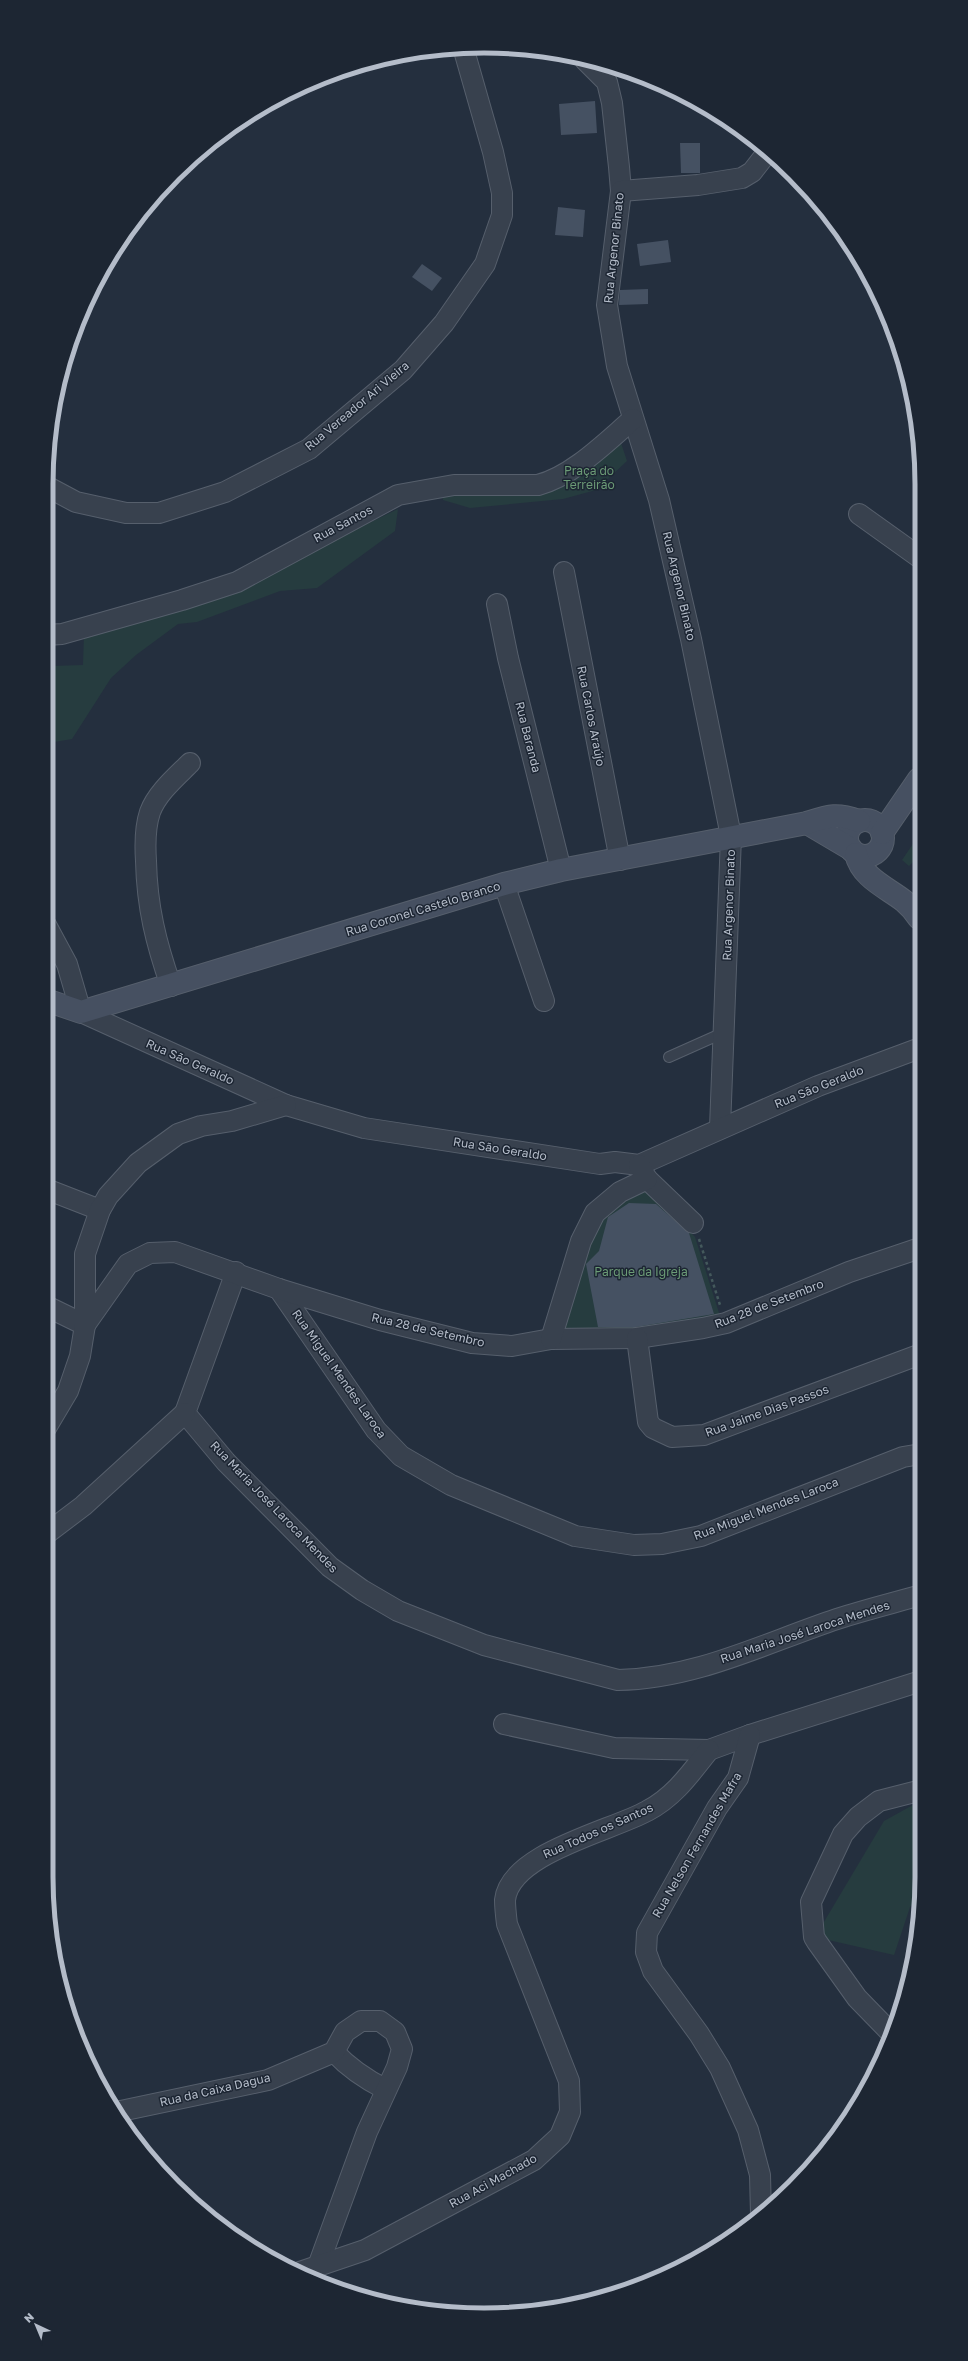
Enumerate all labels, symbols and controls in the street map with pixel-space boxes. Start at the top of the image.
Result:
street label: Rua Argenor Binato [600,192,627,304]
street label: Rua Vereador Ari Vieira [301,358,412,454]
park label: Praça do Terreirão [563,463,615,492]
street label: Rua Santos [311,502,375,545]
street label: Rua Argenor Binato [660,530,699,642]
street label: Rua Carlos Araújo [574,664,609,767]
street label: Rua Baranda [512,700,545,774]
street label: Rua Argenor Binato [719,849,738,961]
street label: Rua Coronel Castelo Branco [344,878,502,939]
street label: Rua São Geraldo [144,1035,237,1088]
street label: Rua São Geraldo [772,1062,866,1111]
street label: Rua São Geraldo [452,1134,548,1163]
park label: Parque da Igreja [594,1264,688,1279]
street label: Rua 28 de Setembro [712,1276,826,1331]
street label: Rua Miguel Mendes Laroca [289,1306,390,1441]
street label: Rua 28 de Setembro [370,1309,486,1350]
street label: Rua Jaime Dias Passos [703,1381,831,1440]
street label: Rua Maria José Laroca Mendes [207,1438,341,1576]
street label: Rua Miguel Mendes Laroca [691,1474,840,1543]
street label: Rua Maria José Laroca Mendes [718,1597,891,1666]
street label: Rua Nelson Fernandes Mafra [649,1769,744,1920]
street label: Rua Todos os Santos [540,1799,655,1862]
street label: Rua da Caixa Dagua [158,2069,272,2110]
street label: Rua Aci Machado [446,2150,539,2211]
north arrow [16,2305,56,2345]
text: N [21,2310,36,2325]

